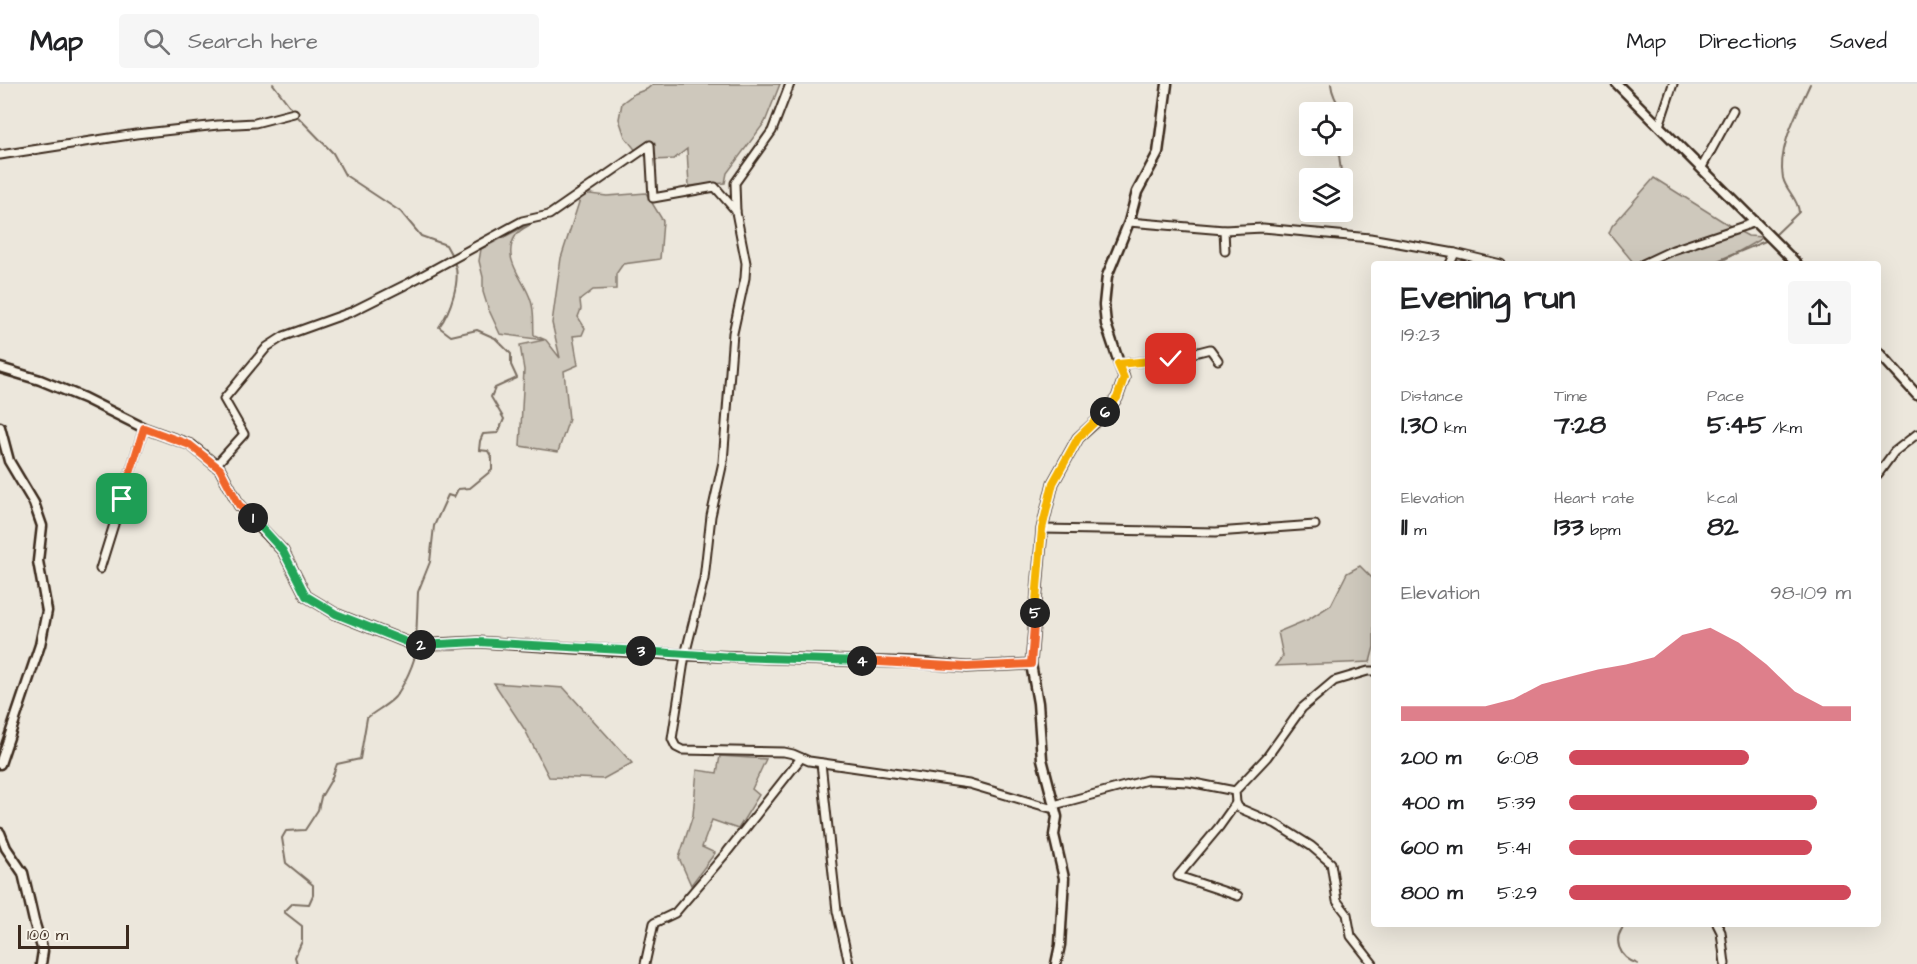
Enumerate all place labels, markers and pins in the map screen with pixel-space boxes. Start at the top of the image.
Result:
pin [1145,333,1196,384]
pin: 6 [1090,397,1120,427]
pin [96,473,147,524]
pin: 1 [238,503,268,533]
pin: 5 [1020,598,1050,628]
pin: 2 [406,630,436,660]
pin: 3 [626,636,656,666]
pin: 4 [847,646,877,676]

